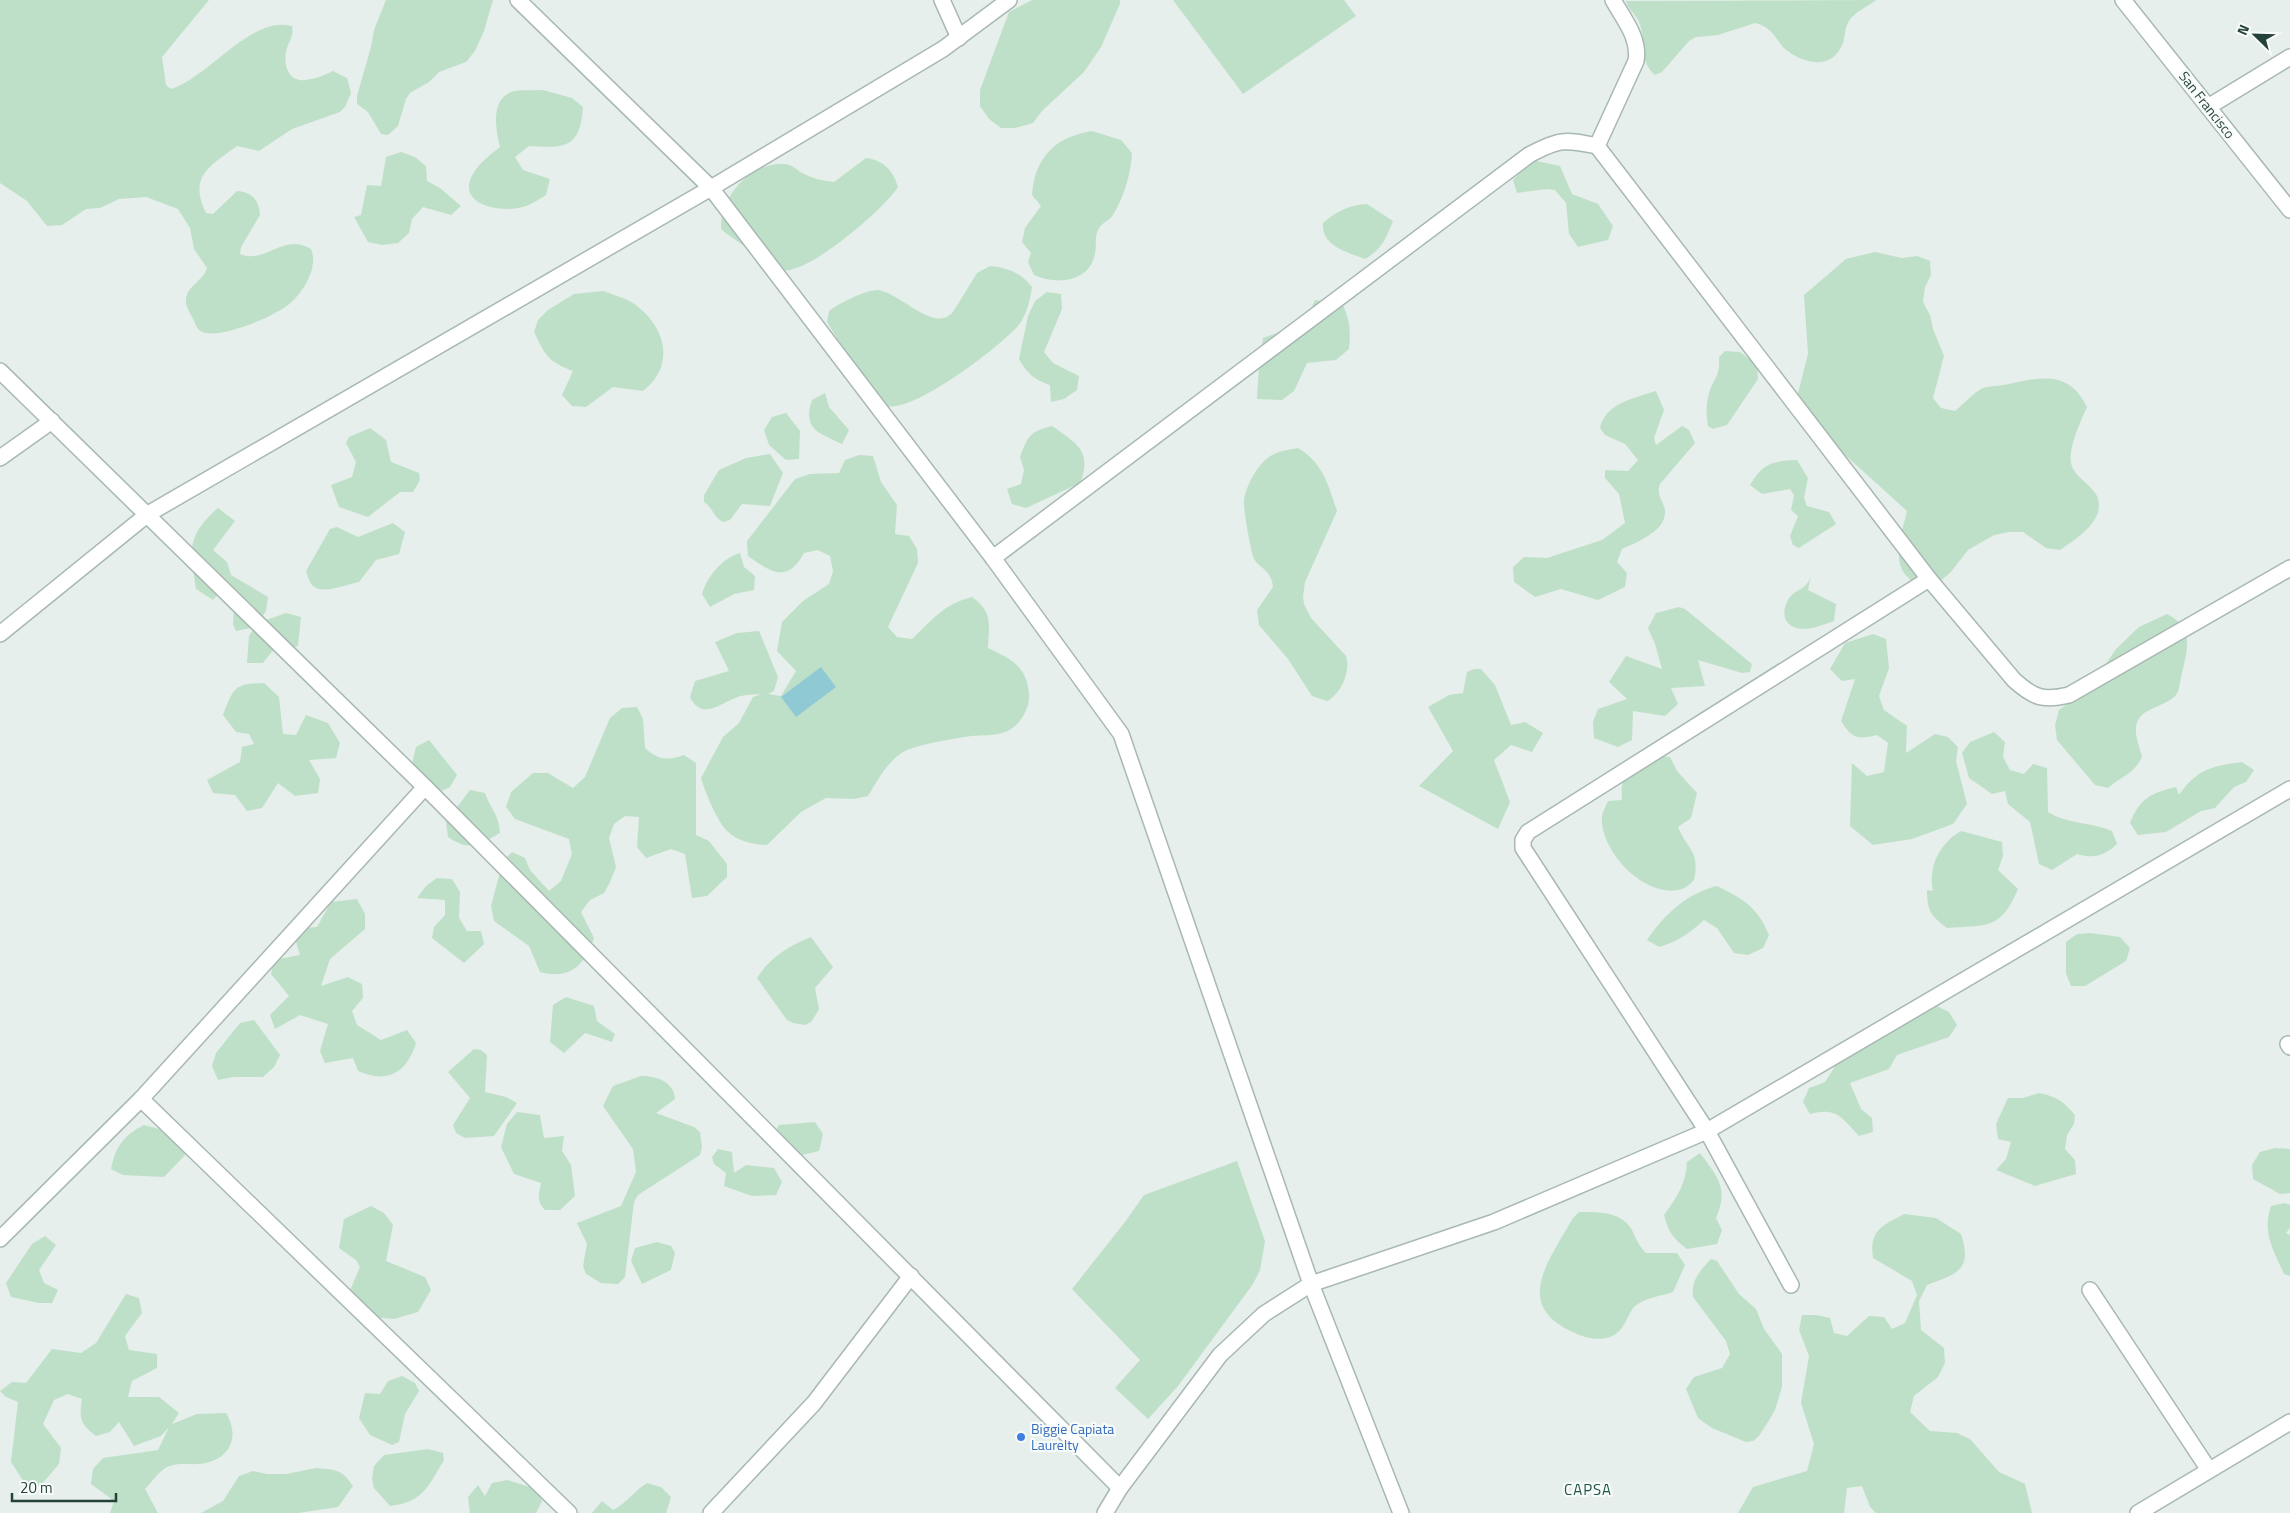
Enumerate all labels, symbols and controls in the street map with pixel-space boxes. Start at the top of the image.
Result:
north arrow [2230,10,2280,60]
text: N [2231,21,2254,38]
street label: San Francisco [2174,66,2241,143]
place label: Biggie Capiata Laurelty [1031,1418,1114,1455]
marker: Biggie Capiata Laurelty [1015,1431,1027,1443]
scale bar [12,1470,116,1502]
text: 20 m [20,1476,53,1499]
district label: CAPSA [1564,1478,1612,1501]

